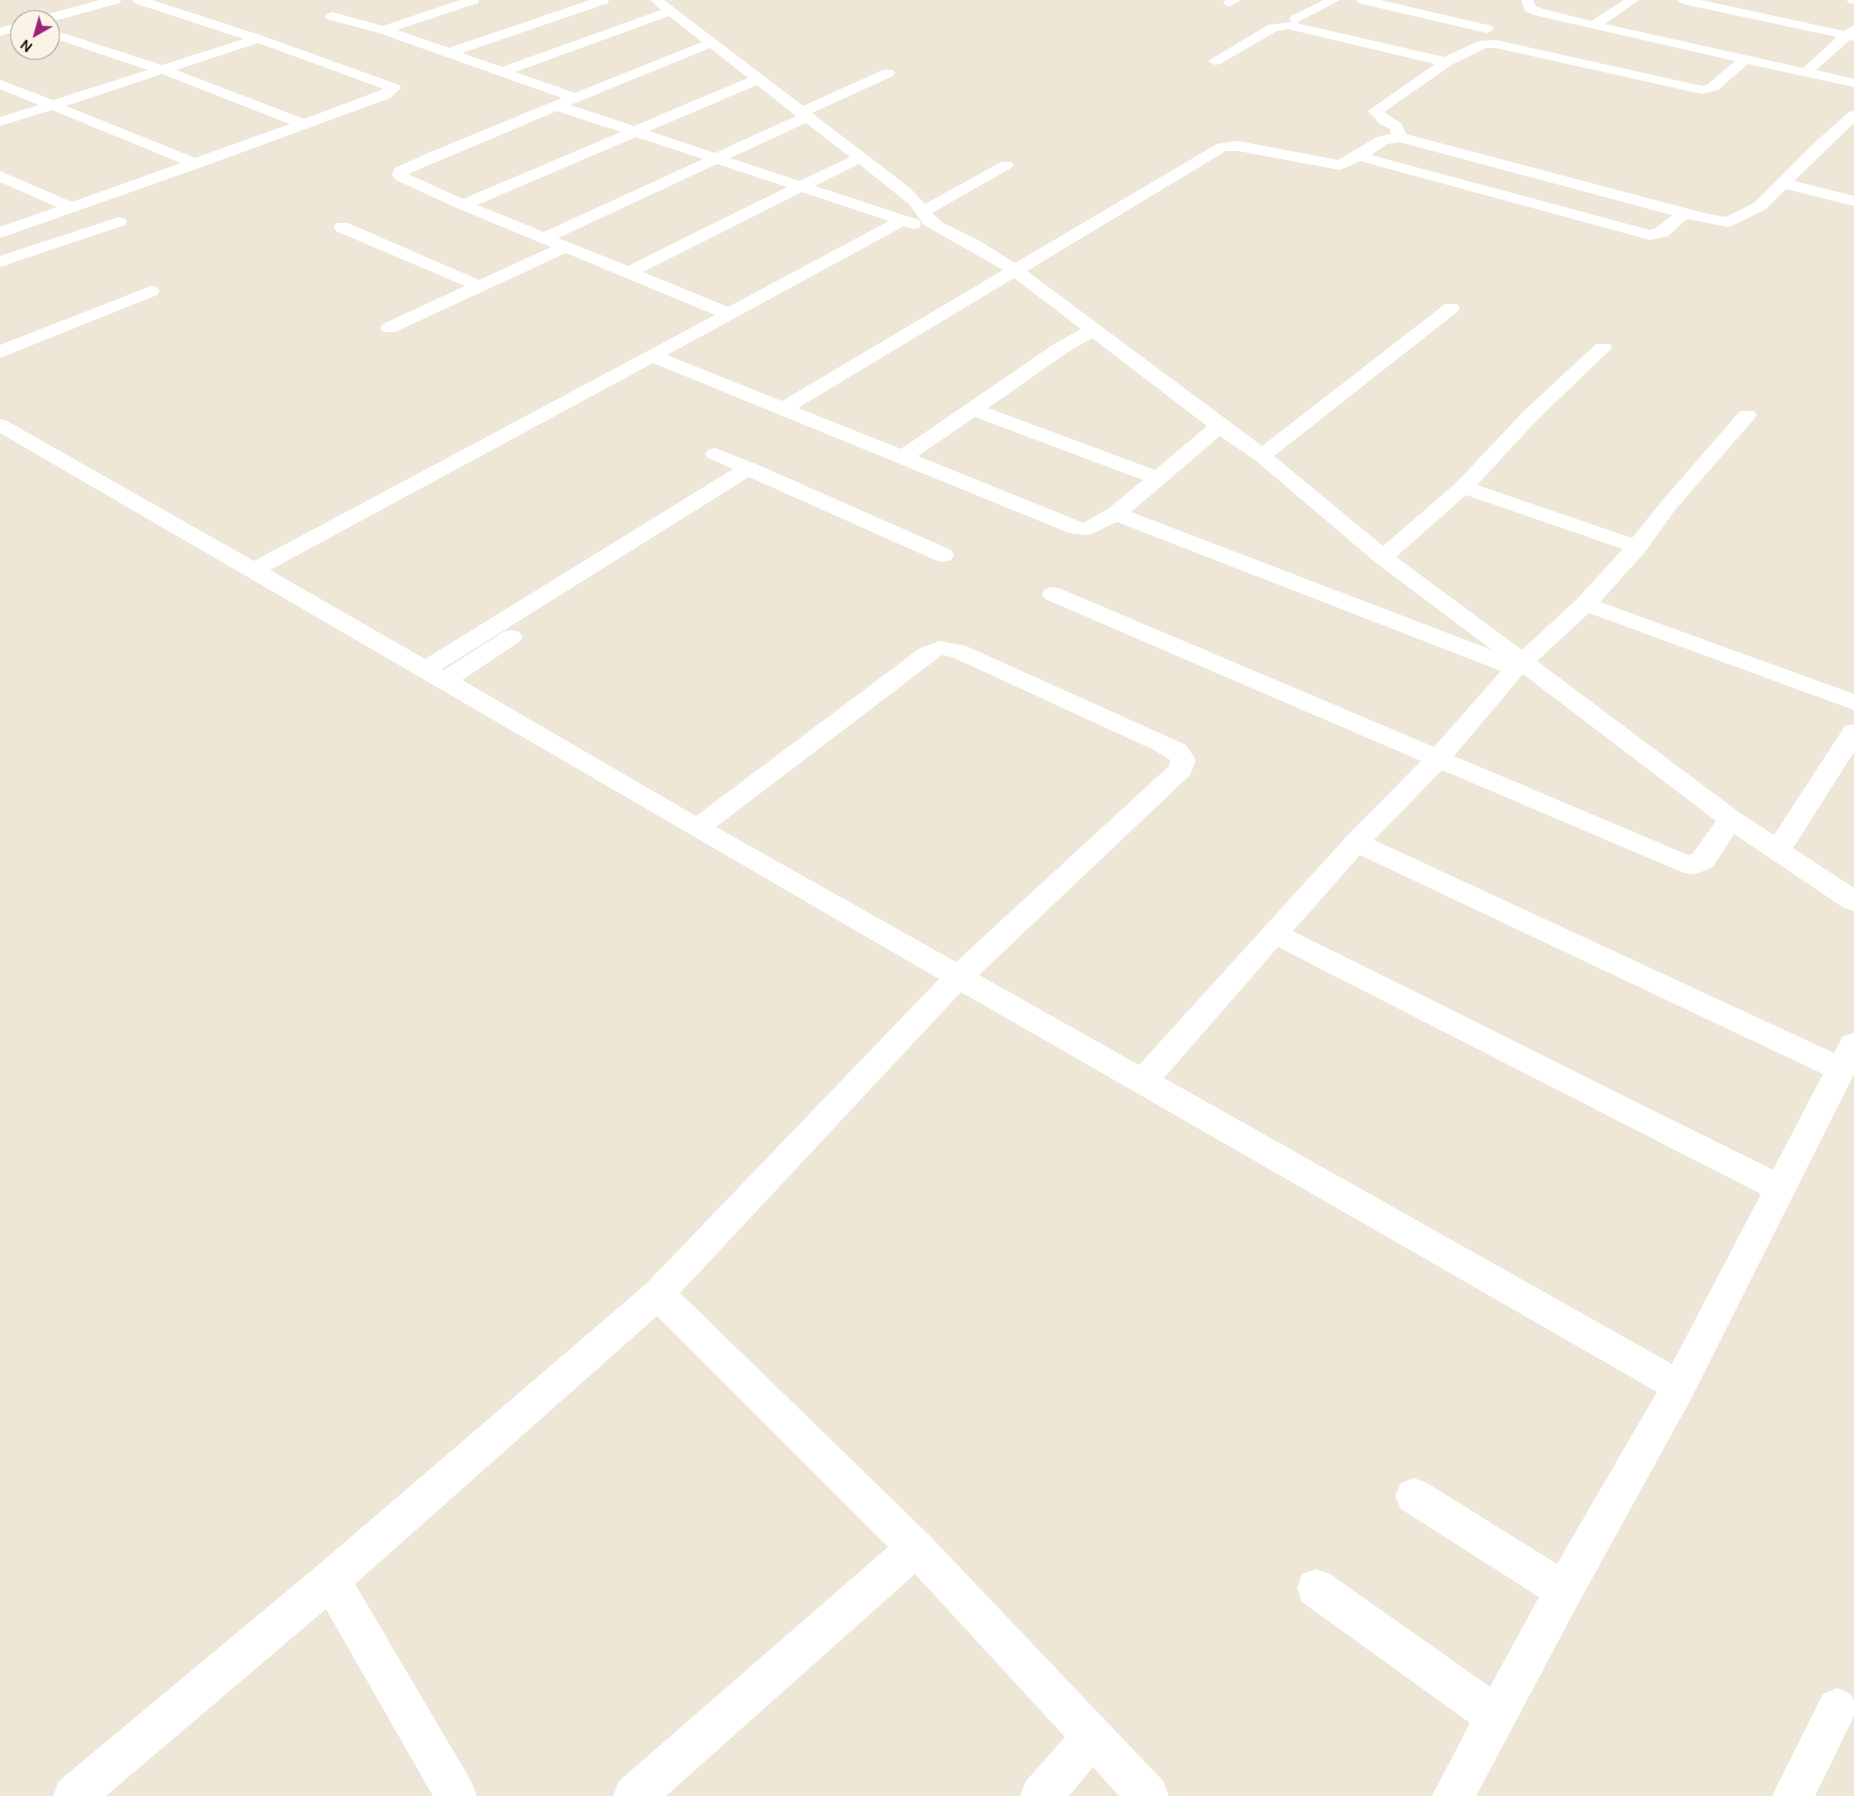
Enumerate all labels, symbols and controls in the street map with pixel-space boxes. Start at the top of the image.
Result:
north arrow [10,10,60,60]
text: N [17,36,36,56]

